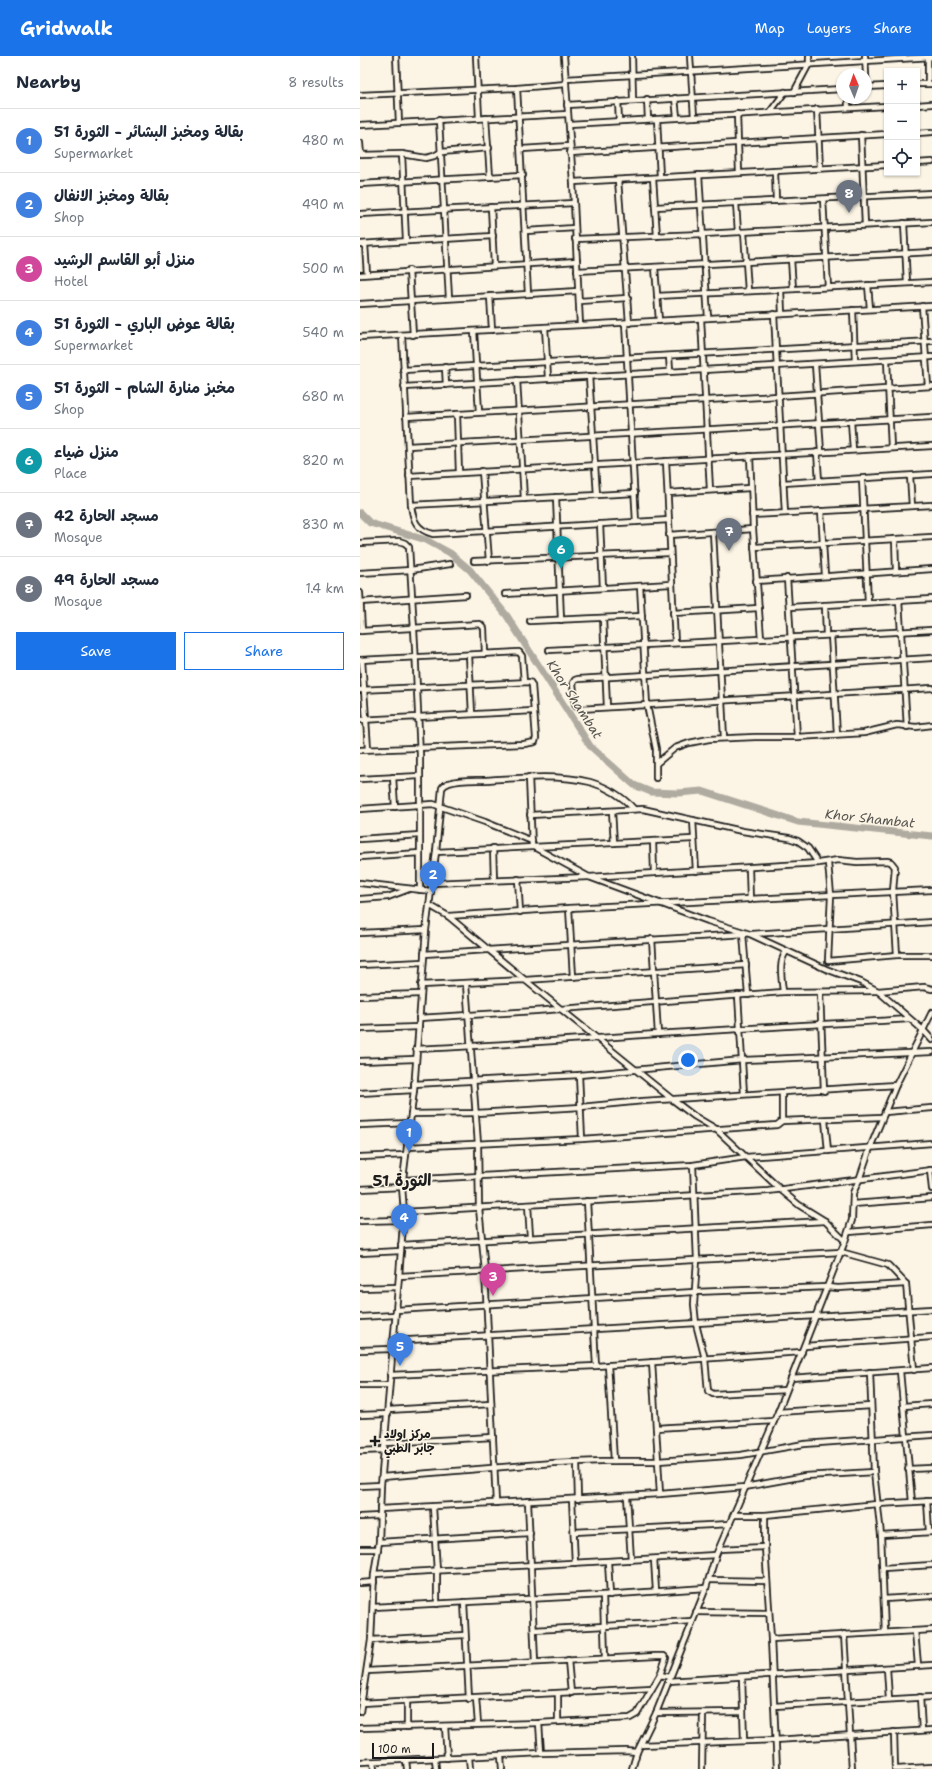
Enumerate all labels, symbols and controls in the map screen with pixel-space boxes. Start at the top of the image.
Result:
text: Gridwalk [20,16,113,41]
text: Map [755,19,785,37]
text: Layers [807,19,851,37]
text: Share [873,19,912,37]
north arrow [836,68,872,104]
map controls [884,68,920,176]
button: + [884,68,920,104]
text: Nearby [16,71,81,93]
text: 8 results [288,74,344,91]
button: − [884,104,920,140]
text: بقالة ومخبز البشائر - الثورة 51 [54,122,244,142]
text: 1 [26,132,32,149]
text: 480 m [302,132,344,149]
button: locate [884,140,920,176]
text: Supermarket [54,145,133,162]
pin: 8 [836,180,862,213]
text: بقالة ومخبز الانفال [54,186,169,206]
text: 2 [24,196,34,213]
text: 490 m [302,196,344,213]
text: Shop [54,209,84,226]
text: منزل أبو القاسم الرشيد [54,250,195,270]
text: 3 [24,260,34,277]
text: 500 m [302,260,344,277]
text: Hotel [54,273,88,290]
text: بقالة عوض الباري - الثورة 51 [54,314,235,334]
text: 4 [24,324,34,341]
text: 540 m [303,324,344,341]
text: Supermarket [54,337,133,354]
text: مخبز منارة الشام - الثورة 51 [54,378,235,398]
text: 5 [25,388,33,405]
text: 680 m [302,388,344,405]
text: Shop [54,401,84,418]
text: منزل ضياء [54,442,119,462]
text: 6 [24,452,34,469]
text: 820 m [302,452,344,469]
text: Place [54,465,87,482]
text: مسجد الحارة 42 [54,506,159,526]
text: 7 [24,516,34,533]
text: 830 m [302,516,344,533]
pin: 7 [716,518,742,551]
text: Mosque [54,529,103,546]
pin: 6 [548,536,574,569]
text: مسجد الحارة 49 [54,570,159,590]
text: 8 [24,580,34,597]
text: 1.4 km [306,580,344,597]
text: Mosque [54,593,103,610]
button: Save [16,632,176,670]
button: Share [184,632,344,670]
water label: Khor Shambat [543,657,607,742]
water label: Khor Shambat [824,805,916,832]
pin: 2 [420,861,446,894]
your location [678,1050,698,1070]
pin: 1 [396,1119,422,1152]
district label: الثورة 51 [373,1170,431,1191]
pin: 4 [391,1204,417,1237]
pin: 3 [480,1263,506,1296]
pin: 5 [387,1333,413,1366]
place label: مركز اولاد جابر الطبي [384,1426,435,1459]
marker: مركز اولاد جابر الطبي [369,1435,381,1447]
scale bar [372,1741,434,1760]
text: 100 m [378,1742,411,1757]

